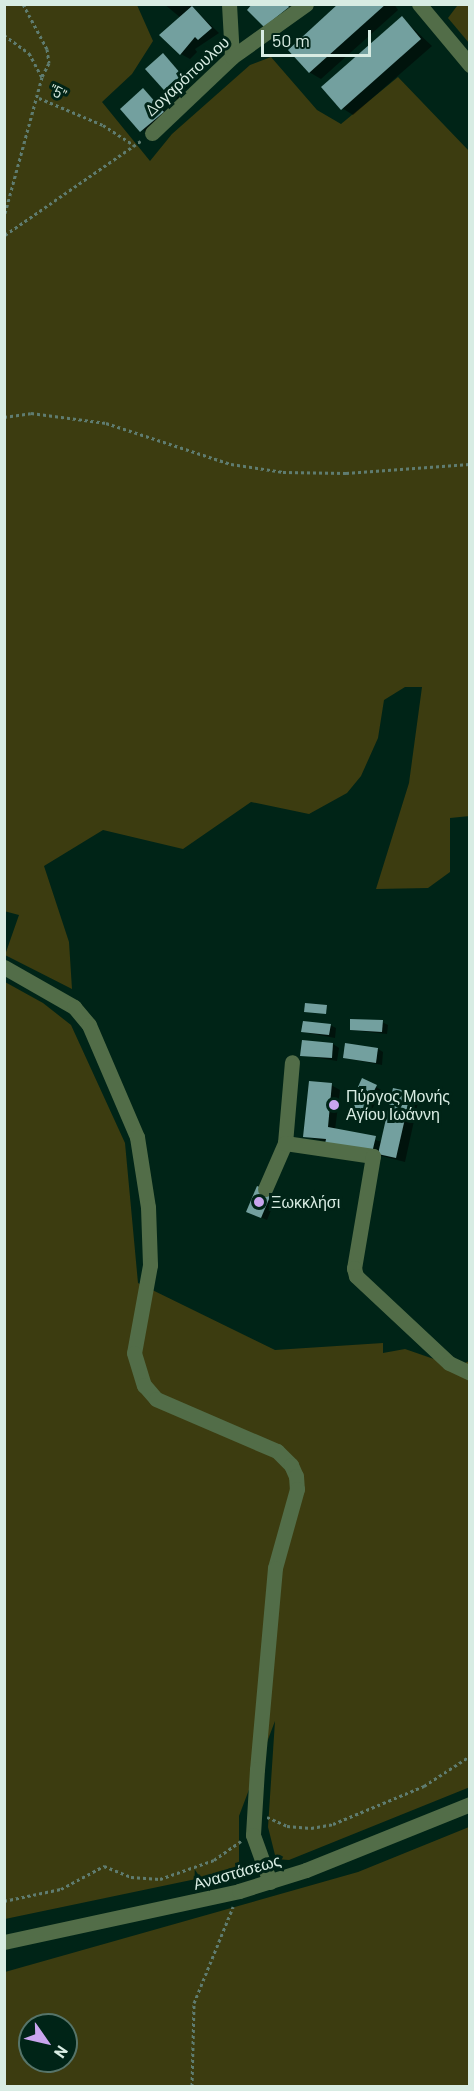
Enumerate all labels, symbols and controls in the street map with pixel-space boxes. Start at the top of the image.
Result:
scale bar [264,18,374,56]
text: 50 m [272,29,310,51]
street label: Δογαρόπουλου [141,32,233,120]
street label: "5" [46,80,70,104]
place label: Πύργος Μονής Αγίου Ιωάννη [346,1086,450,1124]
marker: Πύργος Μονής Αγίου Ιωάννη [327,1098,341,1112]
place label: Ξωκκλήσι [271,1192,340,1212]
marker: Ξωκκλήσι [252,1195,266,1209]
street label: Αναστάσεως [191,1850,283,1894]
north arrow [18,2013,78,2073]
text: N [51,2042,73,2062]

